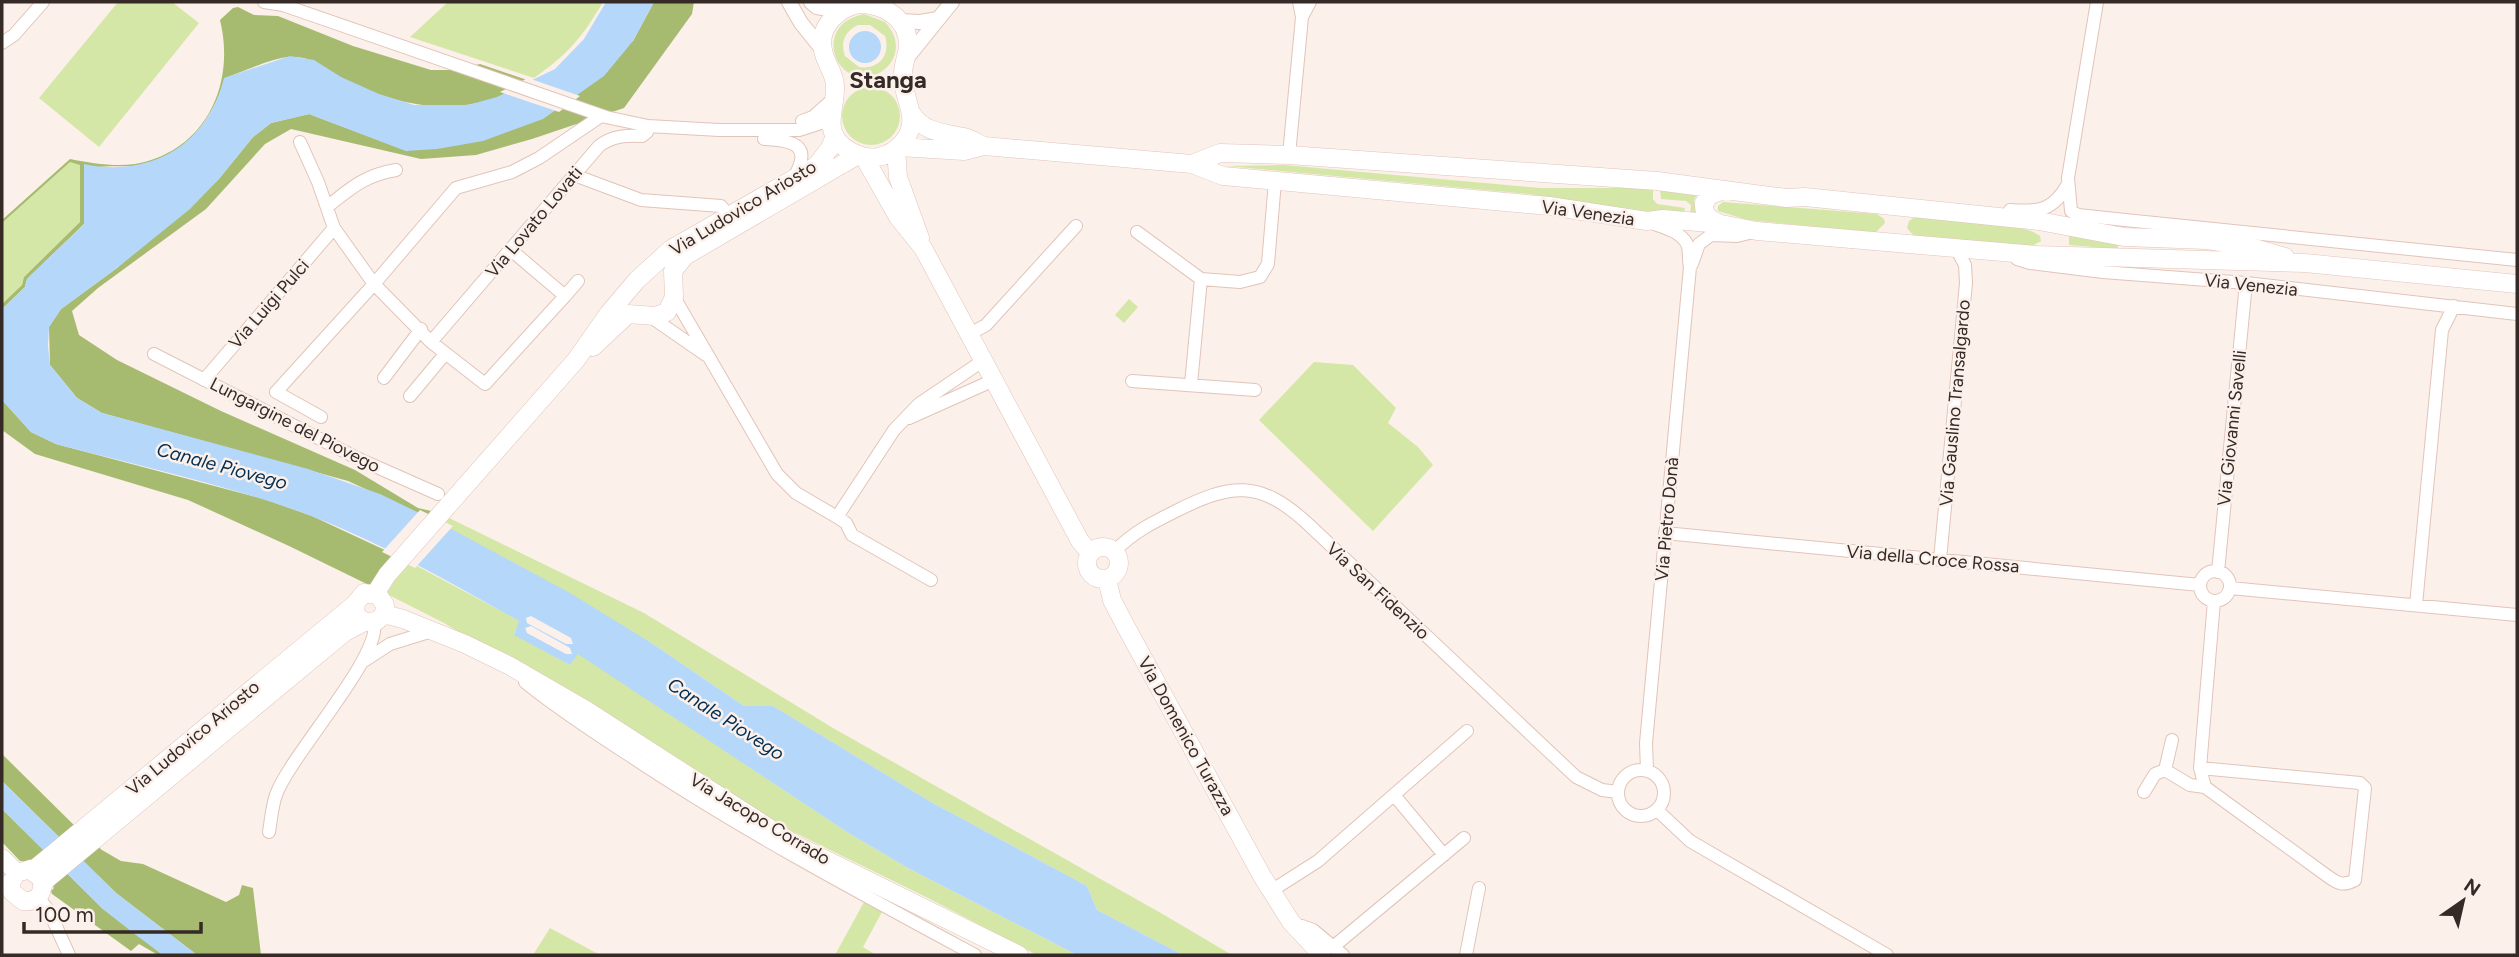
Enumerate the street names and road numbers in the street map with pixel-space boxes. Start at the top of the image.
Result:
street label: Via Ludovico Ariosto [666,156,820,260]
street label: Via Lovato Lovati [481,162,587,282]
street label: Via Venezia [1540,196,1636,230]
street label: Via Luigi Pulci [224,255,314,353]
street label: Via Venezia [2203,269,2299,301]
street label: Via Gauslino Transalgardo [1935,299,1975,507]
street label: Via Giovanni Savelli [2213,349,2251,507]
street label: Lungargine del Piovego [206,373,384,477]
street label: Via Pietro Donà [1651,456,1683,582]
street label: Via San Fidenzio [1322,538,1434,644]
street label: Via della Croce Rossa [1846,540,2020,578]
street label: Via Domenico Turazza [1133,653,1239,819]
street label: Via Ludovico Ariosto [122,676,264,800]
street label: Via Jacopo Corrado [686,768,834,870]

